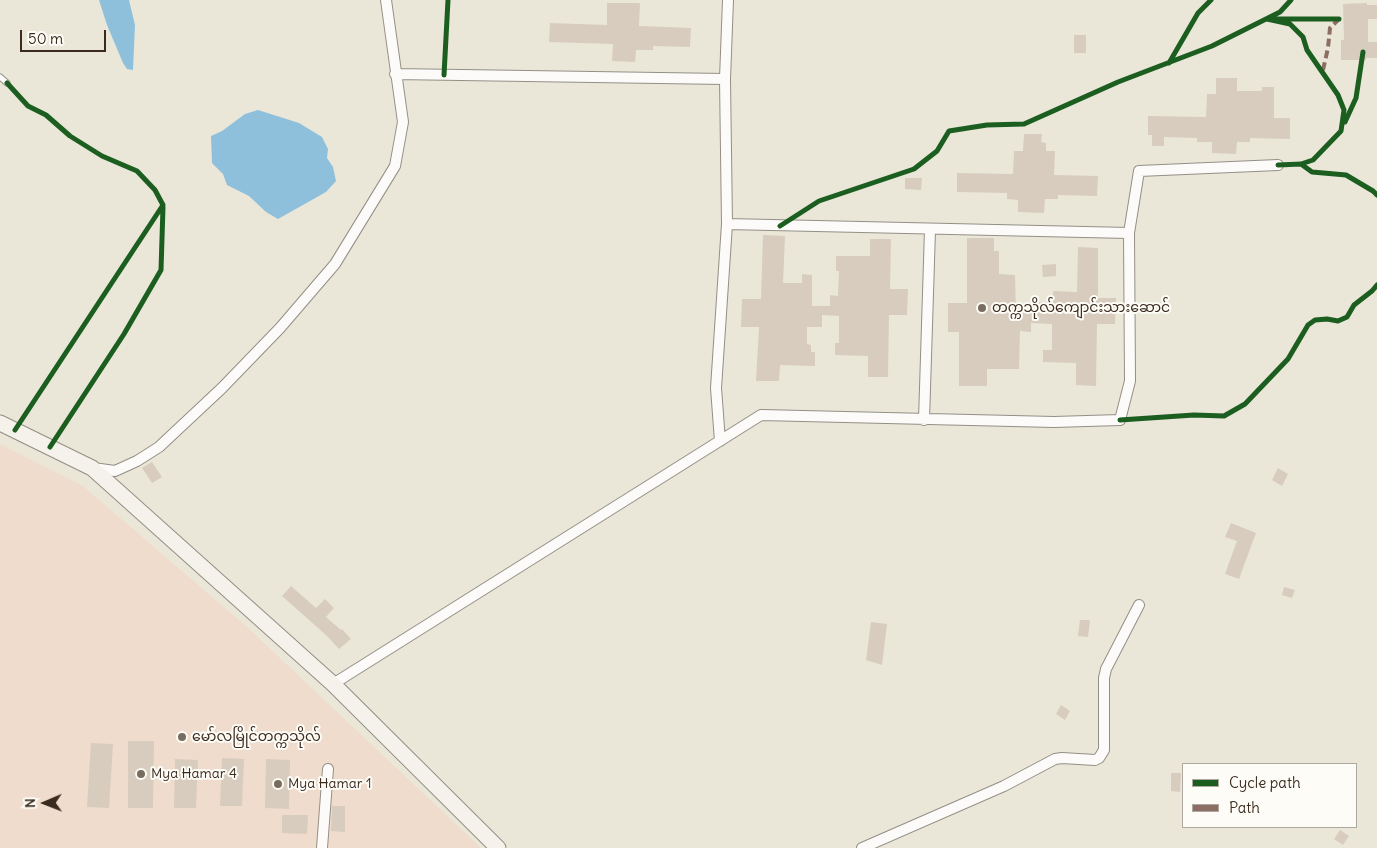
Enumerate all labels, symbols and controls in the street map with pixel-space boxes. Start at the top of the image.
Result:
scale bar [22,20,109,52]
text: 50 m [28,29,63,48]
place label: တက္ကသိုလ်ကျောင်းသားဆောင် [992,300,1170,316]
marker: တက္ကသိုလ်ကျောင်းသားဆောင် [976,302,988,314]
place label: မော်လမြိုင်တက္ကသိုလ် [192,729,321,745]
marker: မော်လမြိုင်တက္ကသိုလ် [176,731,188,743]
legend [1182,763,1357,828]
place label: Mya Hamar 4 [151,766,237,782]
marker: Mya Hamar 4 [135,768,147,780]
text: Cycle path [1229,773,1301,792]
place label: Mya Hamar 1 [288,776,371,792]
north arrow [20,778,70,828]
marker: Mya Hamar 1 [272,778,284,790]
text: N [21,798,39,808]
text: Path [1229,798,1260,817]

